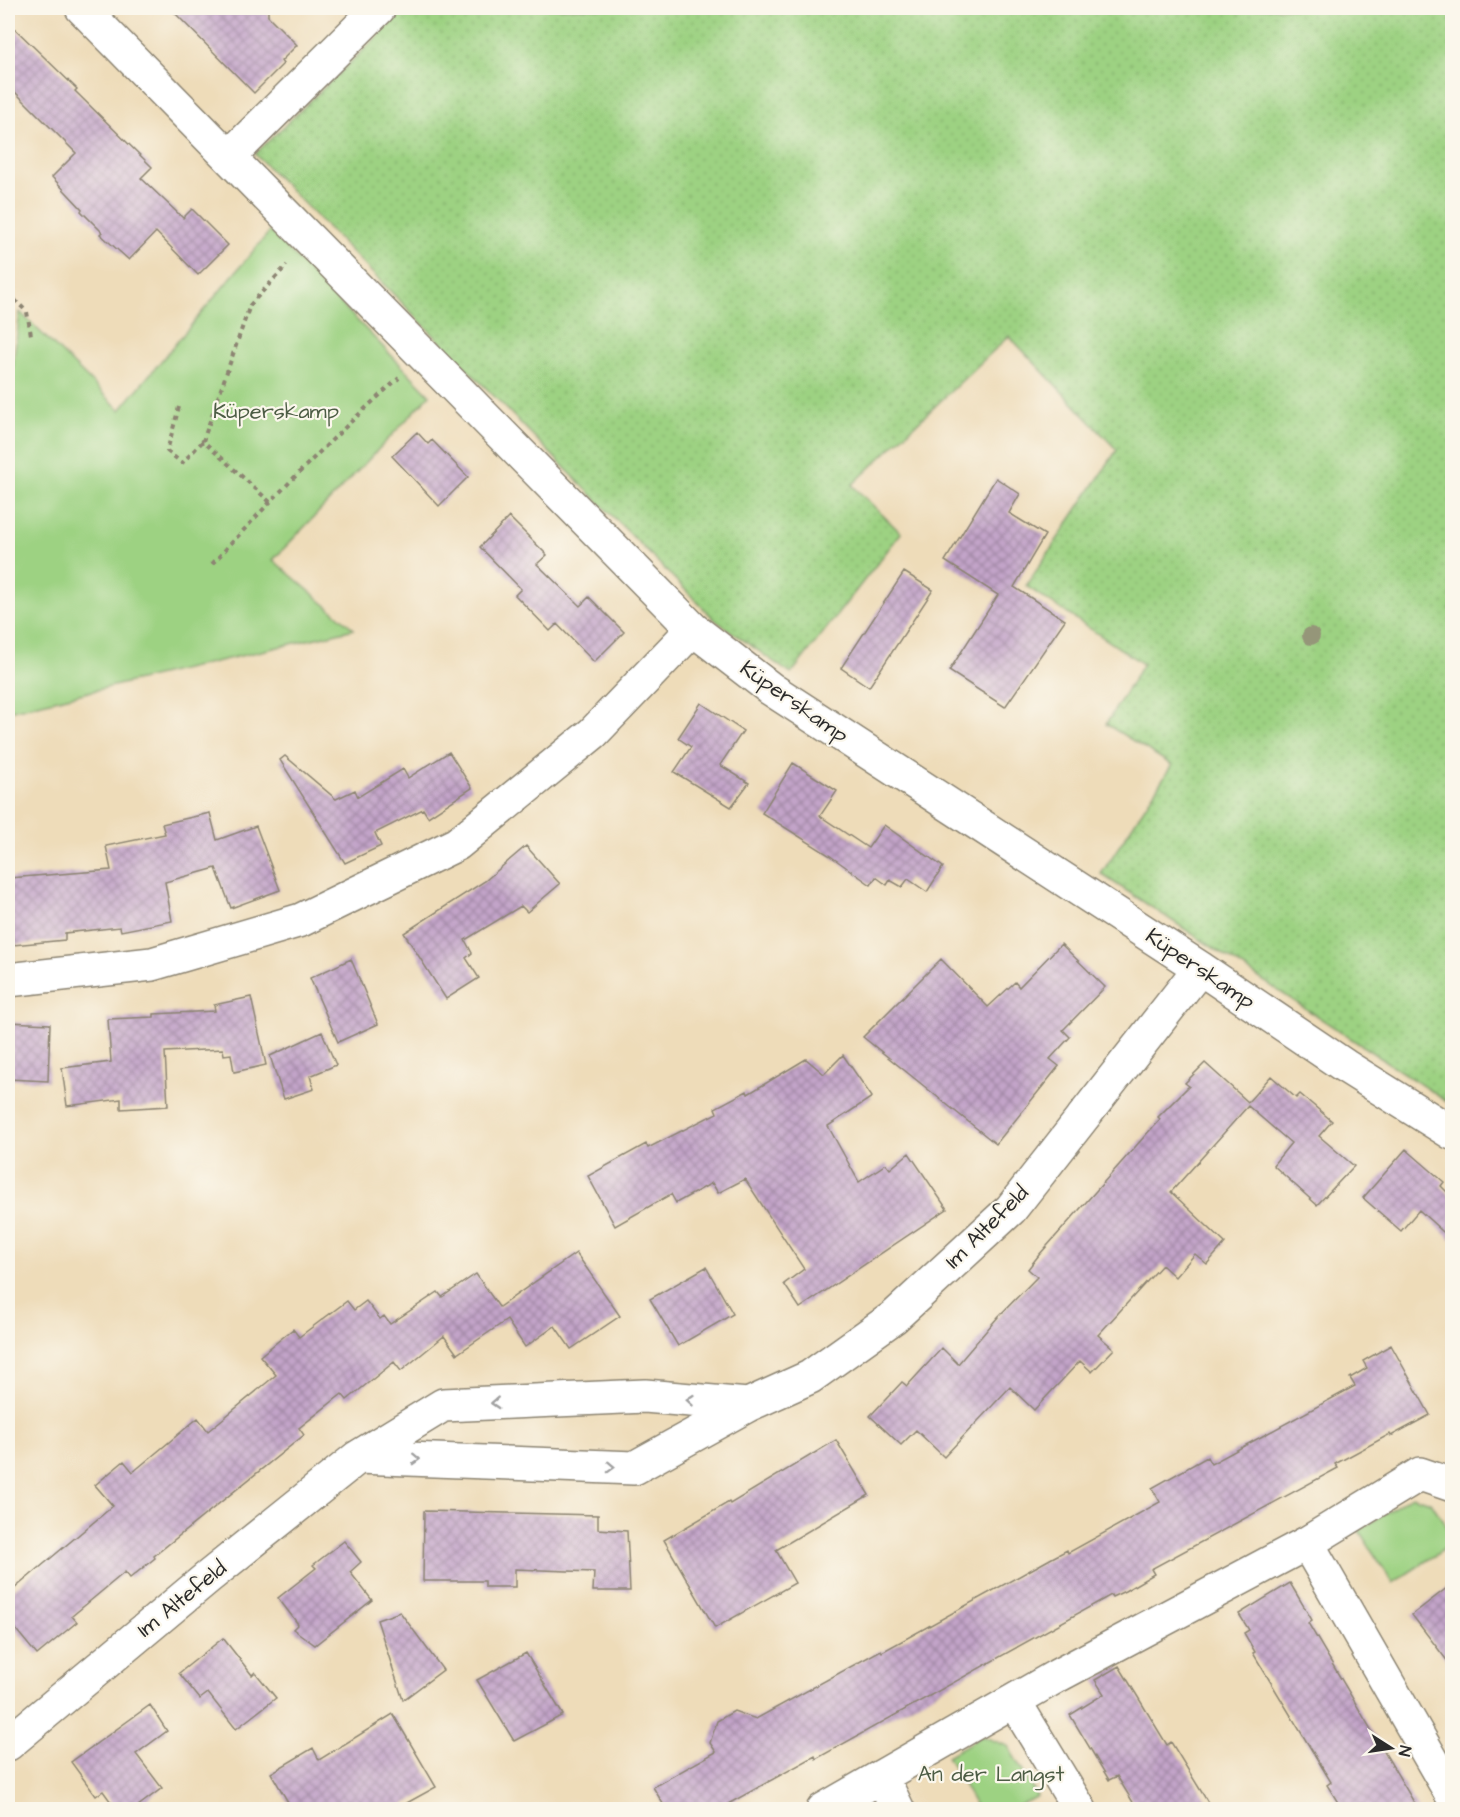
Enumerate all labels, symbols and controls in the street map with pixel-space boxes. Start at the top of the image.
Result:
park label: Küperskamp [213,396,339,427]
street label: Küperskamp [734,653,854,751]
street label: Küperskamp [1139,921,1261,1017]
street label: Im Altefeld [938,1178,1036,1276]
one-way arrow [686,1394,695,1407]
one-way arrow [491,1397,500,1409]
one-way arrow [412,1453,421,1466]
one-way arrow [607,1461,616,1474]
street label: Im Altefeld [131,1553,233,1645]
north arrow [1361,1718,1421,1778]
text: N [1393,1744,1416,1758]
park label: An der Langst [918,1759,1064,1791]

